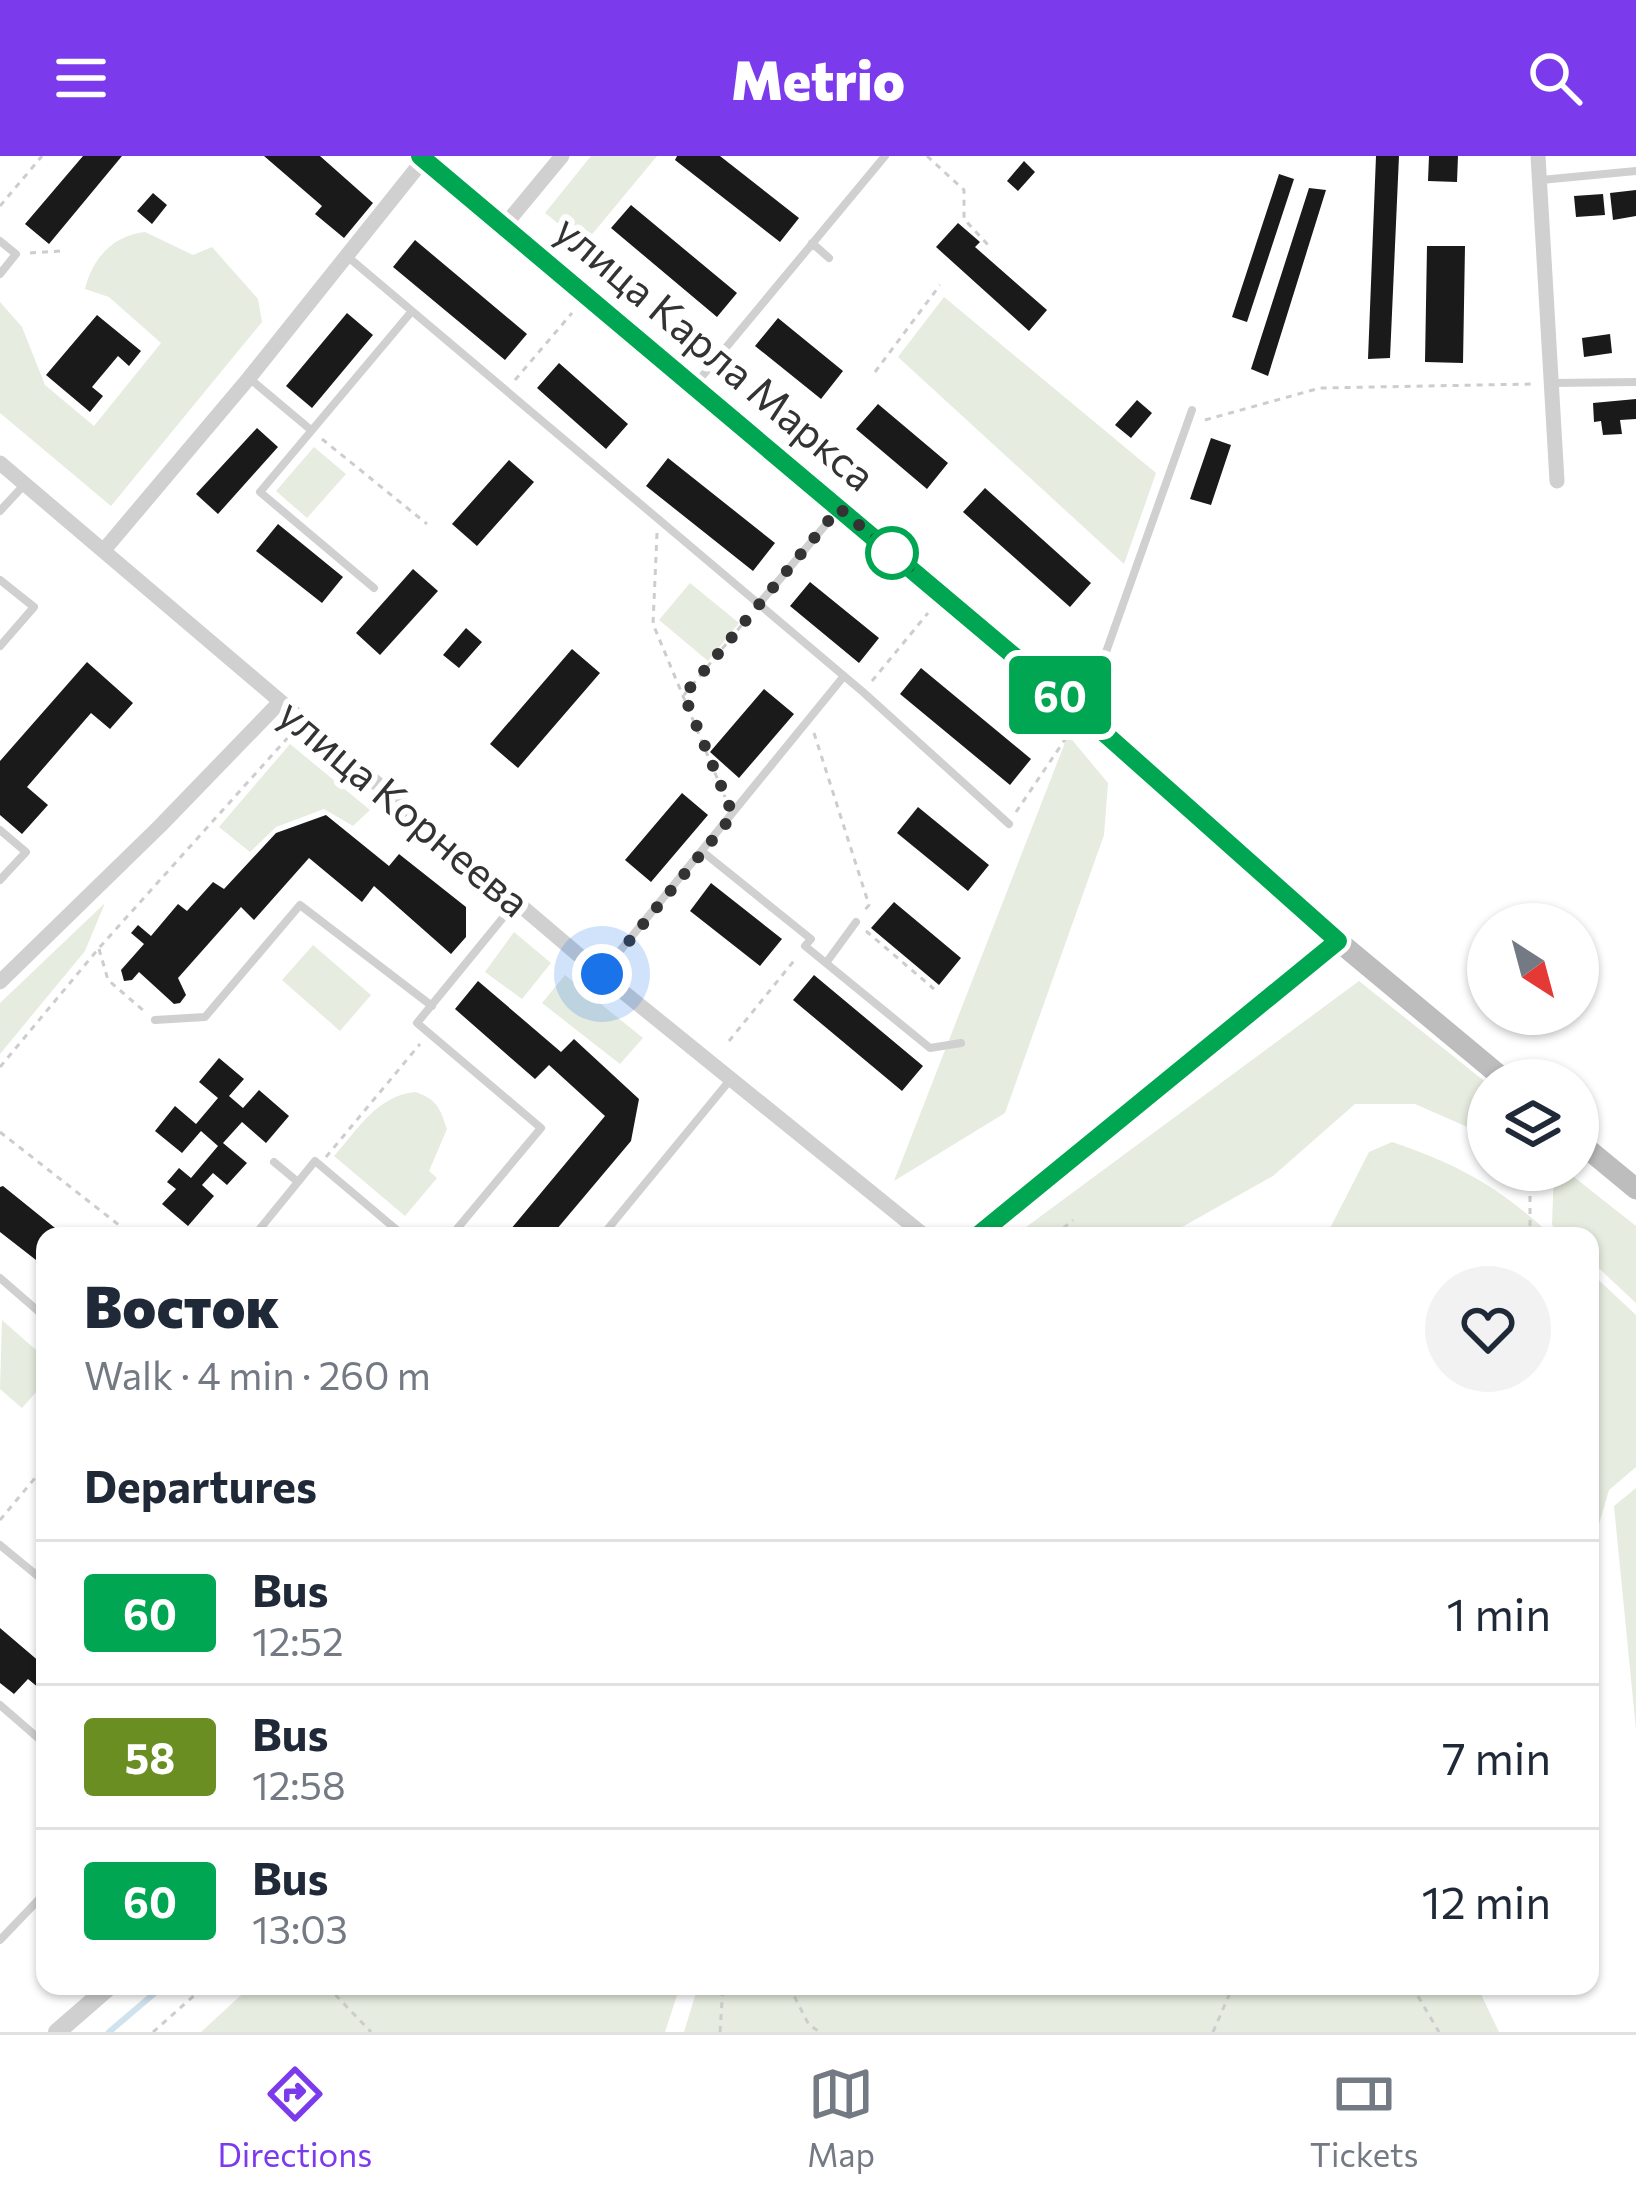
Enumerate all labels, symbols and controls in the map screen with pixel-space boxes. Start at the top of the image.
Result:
icon: menu [48,45,114,111]
text: Metrio [731,45,905,111]
icon: search [1522,45,1588,111]
street label: улица Карла Маркса [546,202,887,500]
unlabelled marker [867,528,917,578]
line badge: 60 [1006,656,1114,734]
text: 60 [1033,669,1087,721]
street label: улица Корнеева [269,686,541,927]
north arrow [1467,903,1599,1035]
map controls [1467,903,1599,1191]
your location [572,944,632,1004]
button: layers [1467,1059,1599,1191]
button: heart [1425,1266,1551,1392]
text: Восток [84,1270,279,1340]
text: Walk · 4 min · 260 m [84,1350,431,1398]
text: Departures [84,1457,317,1512]
text: Bus [252,1561,328,1616]
text: 1 min [1447,1585,1551,1640]
text: 60 [123,1587,177,1639]
text: 12:52 [252,1616,344,1664]
text: Bus [252,1705,328,1760]
text: 7 min [1442,1729,1551,1784]
text: 58 [125,1731,175,1783]
text: 12:58 [252,1760,346,1808]
text: Bus [252,1849,328,1904]
text: 12 min [1422,1873,1551,1928]
text: 60 [123,1875,177,1927]
text: 13:03 [252,1904,348,1952]
tab: Directions [217,2061,372,2174]
tab: Map [807,2061,875,2174]
tab: Tickets [1310,2061,1419,2174]

